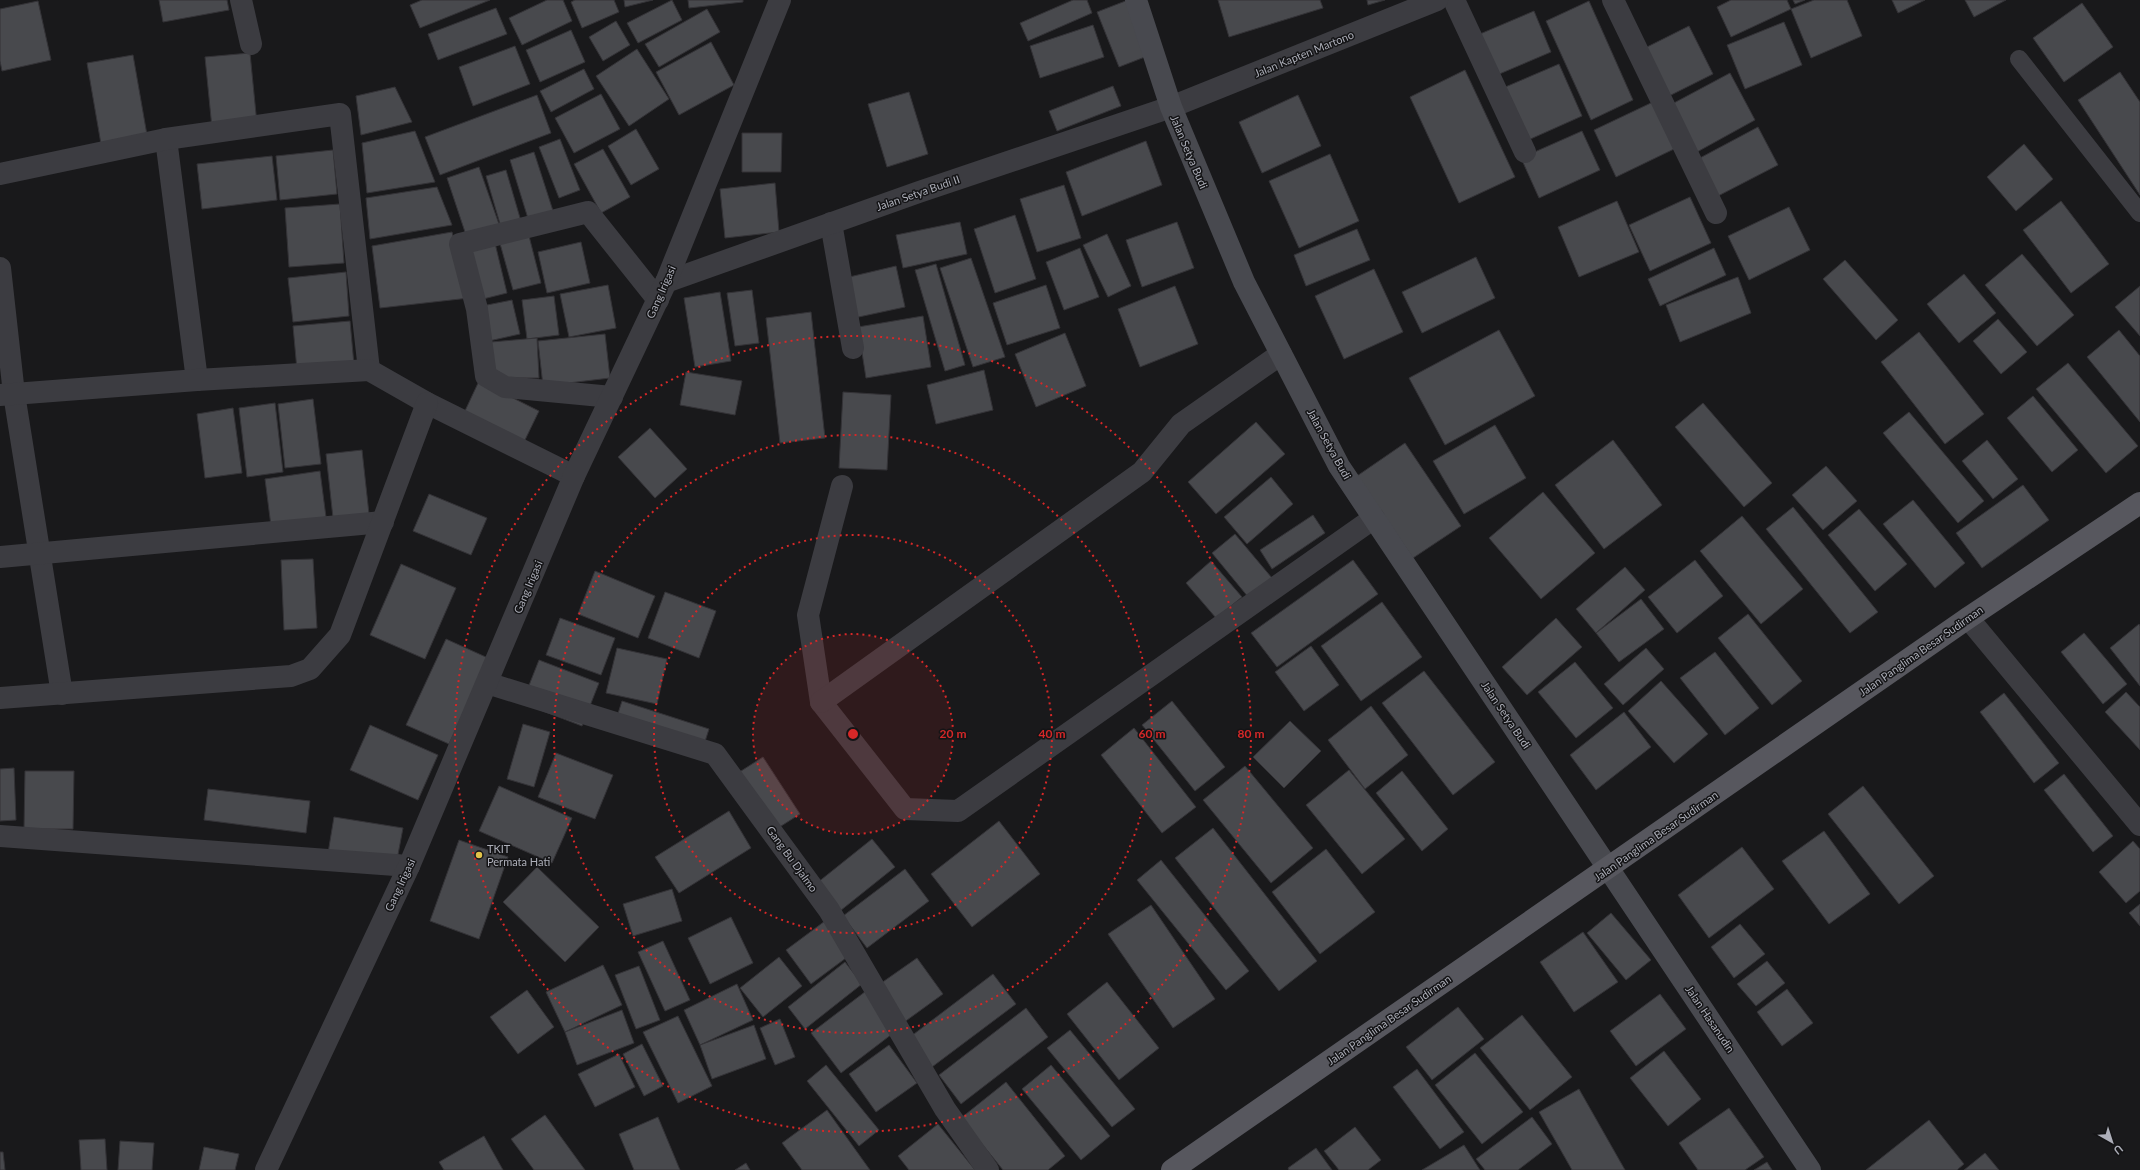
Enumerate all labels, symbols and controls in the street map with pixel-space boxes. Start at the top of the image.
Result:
street label: Jalan Kapten Martono [1252,28,1356,80]
street label: Jalan Setya Budi [1168,113,1211,191]
street label: Jalan Setya Budi II [874,172,961,213]
street label: Gang Irigasi [643,263,678,320]
street label: Jalan Setya Budi [1305,406,1354,481]
street label: Gang Irigasi [511,558,545,615]
street label: Jalan Panglima Besar Sudirman [1856,603,1985,698]
street label: Jalan Setya Budi [1479,679,1534,751]
text: 20 m [940,726,966,741]
text: 40 m [1039,726,1065,741]
text: 60 m [1139,726,1165,741]
text: 80 m [1238,726,1264,741]
centre of rings [846,727,860,741]
street label: Jalan Panglima Besar Sudirman [1591,788,1720,883]
street label: Gang Bu Djalmo [764,823,821,894]
place label: TKIT Permata Hati [487,842,550,868]
marker: TKIT Permata Hati [474,850,484,860]
street label: Gang Irigasi [382,856,417,913]
street label: Jalan Panglima Besar Sudirman [1324,972,1453,1067]
street label: Jalan Hasanudin [1683,983,1738,1055]
north arrow [2092,1122,2132,1162]
text: U [2111,1143,2126,1158]

